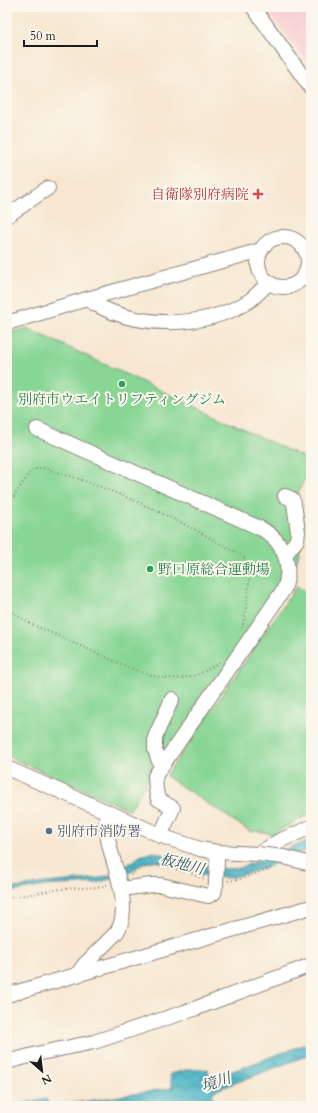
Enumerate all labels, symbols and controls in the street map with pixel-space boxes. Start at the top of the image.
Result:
scale bar [24,22,97,48]
text: 50 m [30,28,57,44]
place label: 自衛隊別府病院 [151,185,249,204]
marker: 自衛隊別府病院 [252,188,264,200]
marker: 別府市ウエイトリフティングジム [117,379,127,389]
place label: 別府市ウエイトリフティングジム [18,390,226,409]
place label: 野口原総合運動場 [158,560,270,579]
marker: 野口原総合運動場 [145,564,155,574]
place label: 別府市消防署 [57,822,141,841]
marker: 別府市消防署 [44,826,54,836]
water label: 板地川 [158,849,208,880]
north arrow [22,1051,62,1091]
water label: 境川 [199,1067,235,1096]
text: N [38,1071,54,1088]

